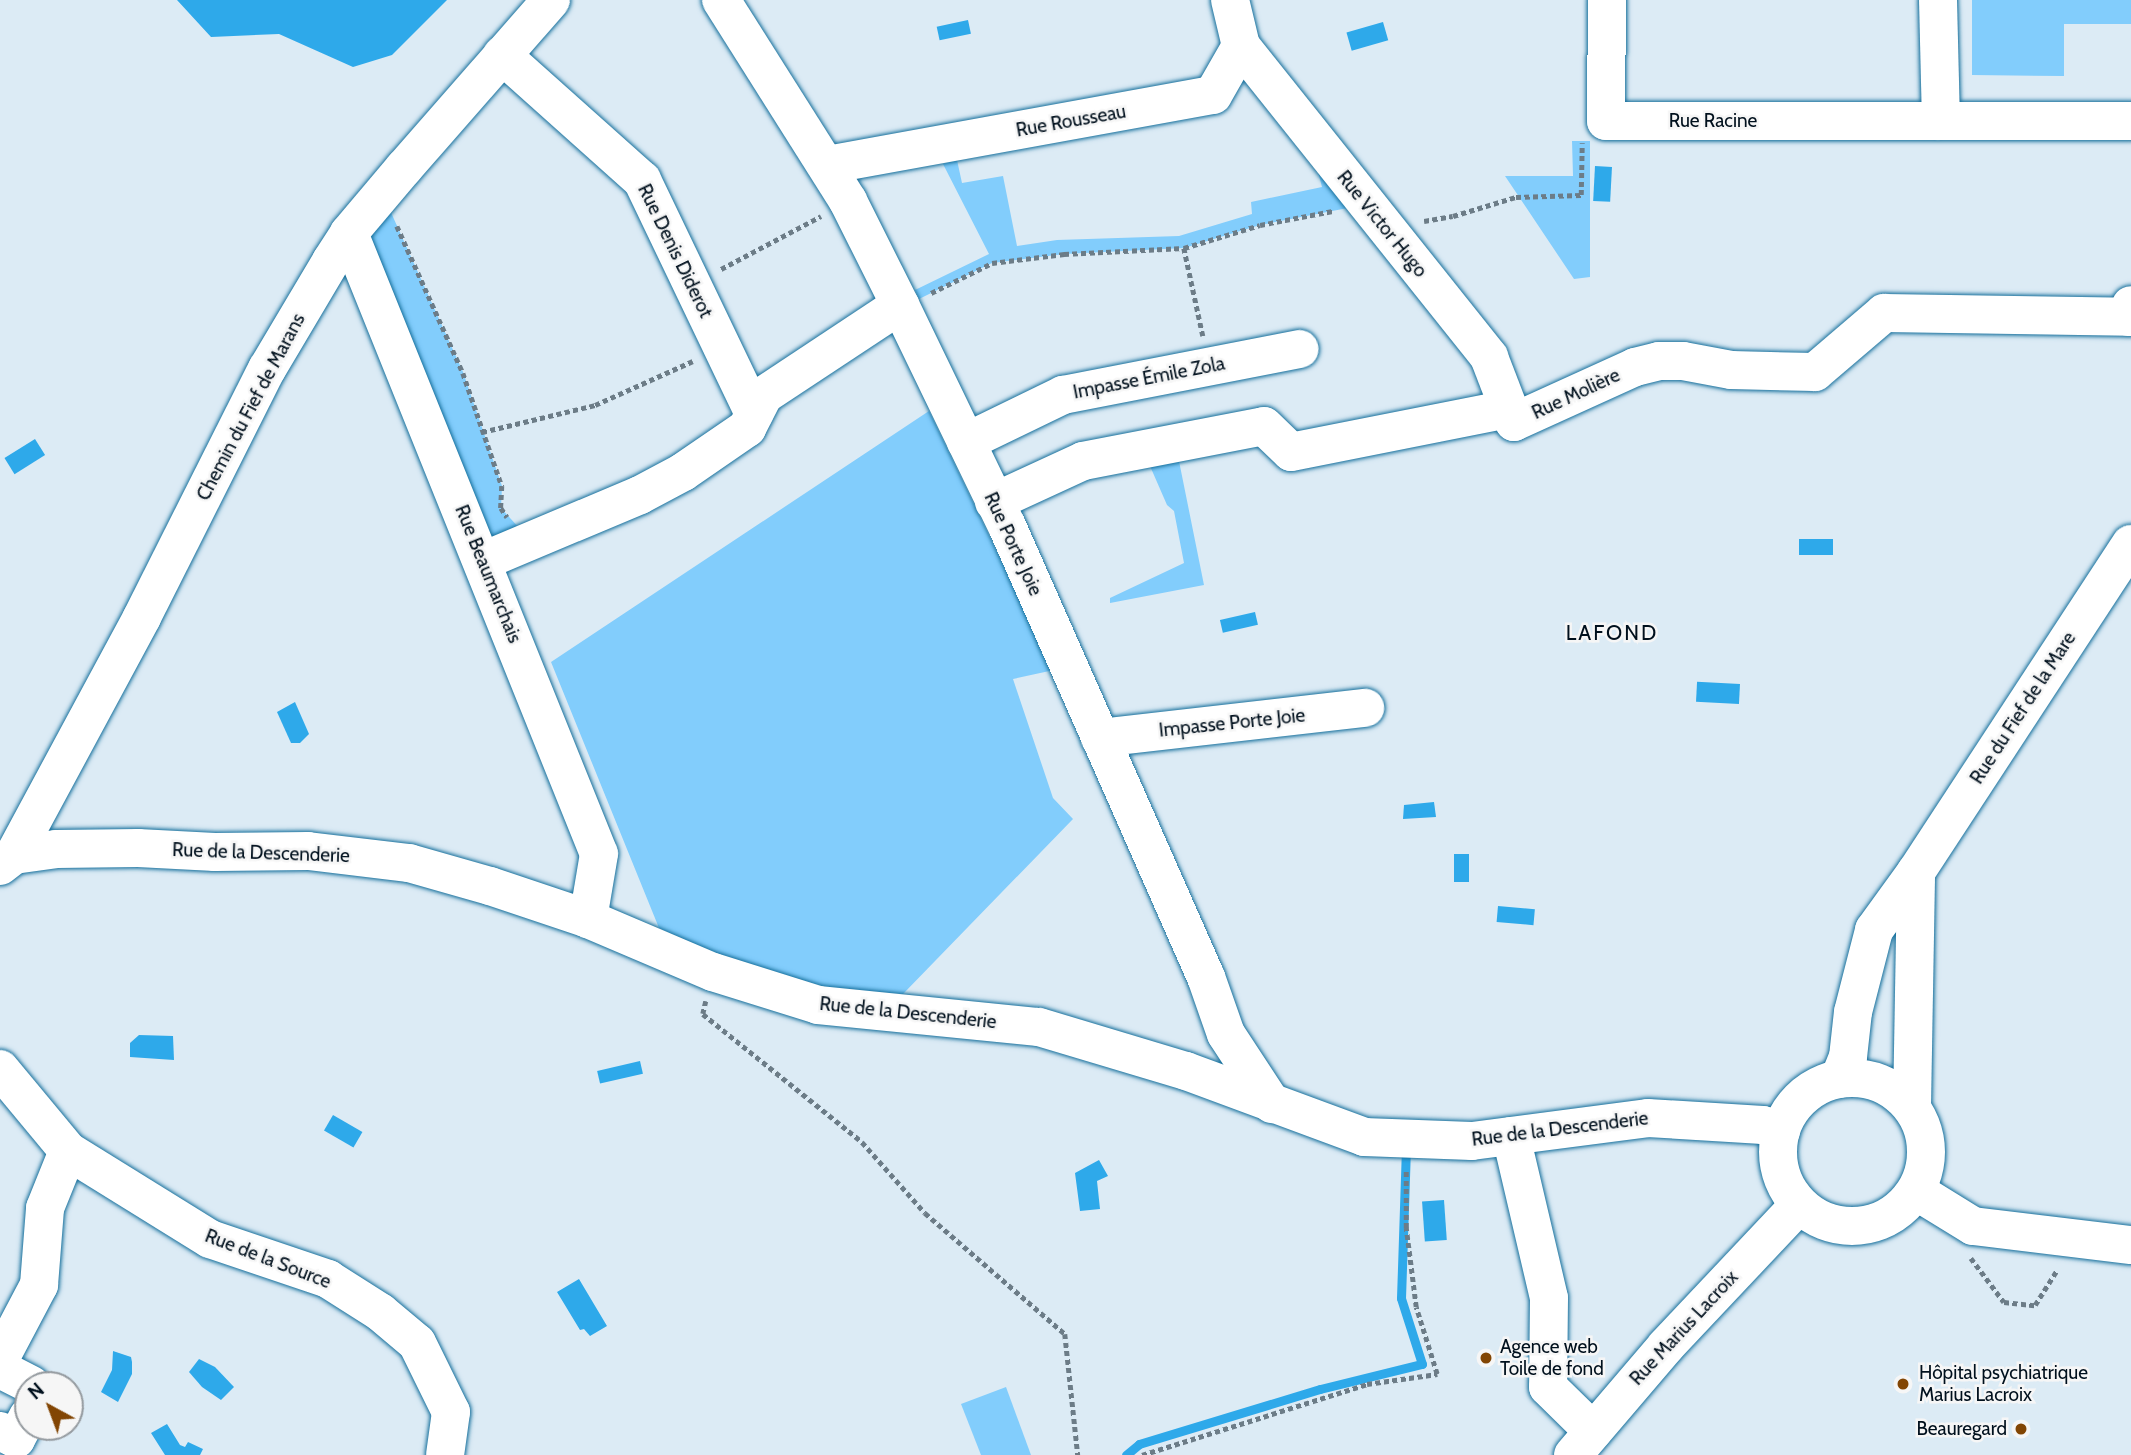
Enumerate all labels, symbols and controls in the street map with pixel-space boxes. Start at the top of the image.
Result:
street label: Rue Rousseau [1014,100,1128,142]
street label: Rue Racine [1669,110,1757,132]
street label: Rue Victor Hugo [1332,166,1432,282]
street label: Rue Denis Diderot [633,180,717,322]
street label: Chemin du Fief de Marans [192,310,310,504]
street label: Impasse Émile Zola [1071,352,1227,404]
street label: Rue Molière [1528,364,1624,424]
street label: Rue Porte Joie [979,489,1047,599]
street label: Rue Beaumarchais [450,502,526,646]
district label: LAFOND [1567,620,1657,646]
street label: Rue du Fief de la Mare [1965,628,2081,788]
street label: Impasse Porte Joie [1158,704,1306,742]
street label: Rue de la Descenderie [172,839,350,867]
street label: Rue de la Descenderie [818,992,998,1034]
street label: Rue de la Descenderie [1470,1107,1650,1151]
street label: Rue de la Source [202,1225,334,1293]
street label: Rue Marius Lacroix [1625,1266,1743,1390]
place label: Agence web Toile de fond [1500,1336,1604,1380]
marker: Agence web Toile de fond [1478,1350,1494,1366]
place label: Hôpital psychiatrique Marius Lacroix [1919,1362,2088,1406]
north arrow [14,1371,84,1441]
marker: Hôpital psychiatrique Marius Lacroix [1893,1374,1913,1394]
text: N [24,1378,49,1404]
place label: Beauregard [1916,1418,2007,1440]
marker: Beauregard [2013,1421,2029,1437]

